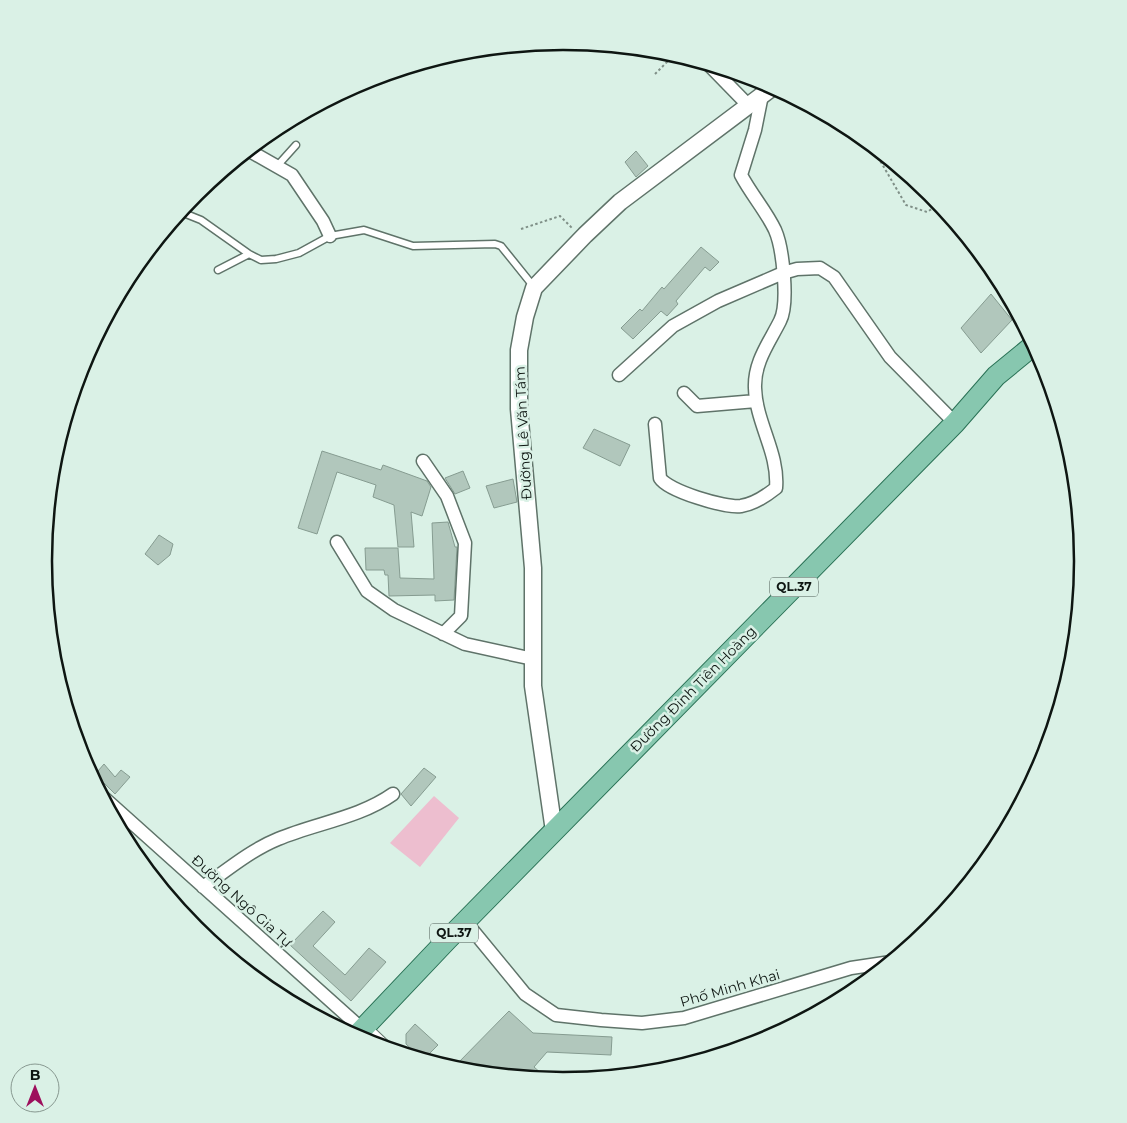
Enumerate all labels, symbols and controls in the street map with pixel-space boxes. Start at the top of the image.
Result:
street label: Đường Lê Văn Tám [511,366,535,500]
road number: QL.37 [770,578,818,596]
street label: Đường Đinh Tiên Hoàng [626,622,760,756]
street label: Đường Ngô Gia Tự [188,851,297,951]
road number: QL.37 [430,924,478,942]
street label: Phố Minh Khai [678,965,782,1011]
north arrow [10,1063,60,1113]
text: B [30,1066,41,1084]

